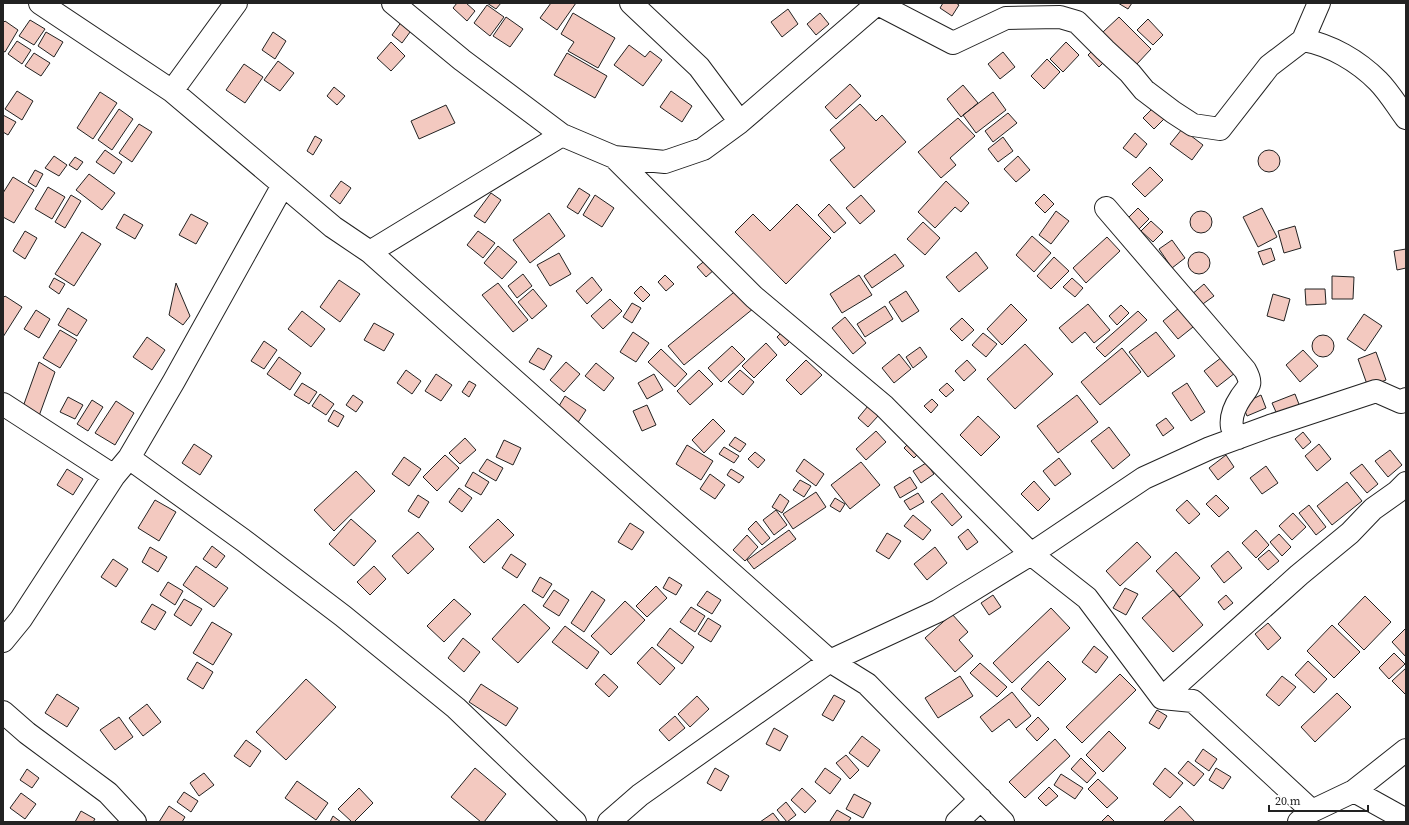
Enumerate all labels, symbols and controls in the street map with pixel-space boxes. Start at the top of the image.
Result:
scale bar [1269,787,1368,813]
text: 20 m [1275,793,1301,809]

